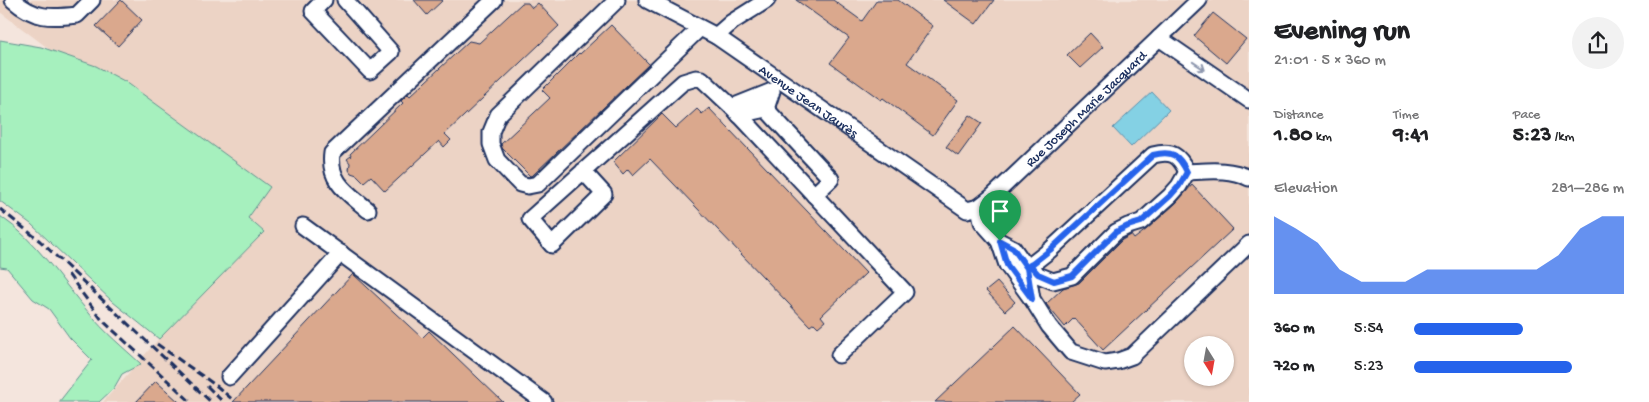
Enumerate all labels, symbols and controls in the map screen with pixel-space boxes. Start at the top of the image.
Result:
text: Evening run [1274,16,1410,49]
button: share [1572,17,1624,69]
street label: Rue Joseph Marie Jacquard [1023,47,1153,172]
text: 21:01 · 5 × 360 m [1274,52,1386,71]
one-way arrow [1192,61,1206,71]
street label: Avenue Jean Jaurès [755,62,861,143]
text: Distance [1274,107,1323,124]
text: Time [1393,107,1419,124]
text: Pace [1513,107,1540,124]
text: 1.80 [1274,124,1313,149]
text: 9:41 [1393,124,1429,149]
text: 5:23 [1513,124,1552,149]
text: km [1313,129,1332,146]
text: /km [1552,129,1574,146]
text: Elevation [1274,180,1338,199]
text: 281–286 m [1551,180,1624,199]
pin [979,190,1021,241]
icon: arrive [986,197,1014,225]
text: 360 m [1274,320,1315,339]
text: 5:54 [1354,320,1383,339]
north arrow [1184,336,1234,386]
map controls [1184,336,1234,386]
text: 720 m [1274,358,1314,377]
text: 5:23 [1354,358,1384,377]

